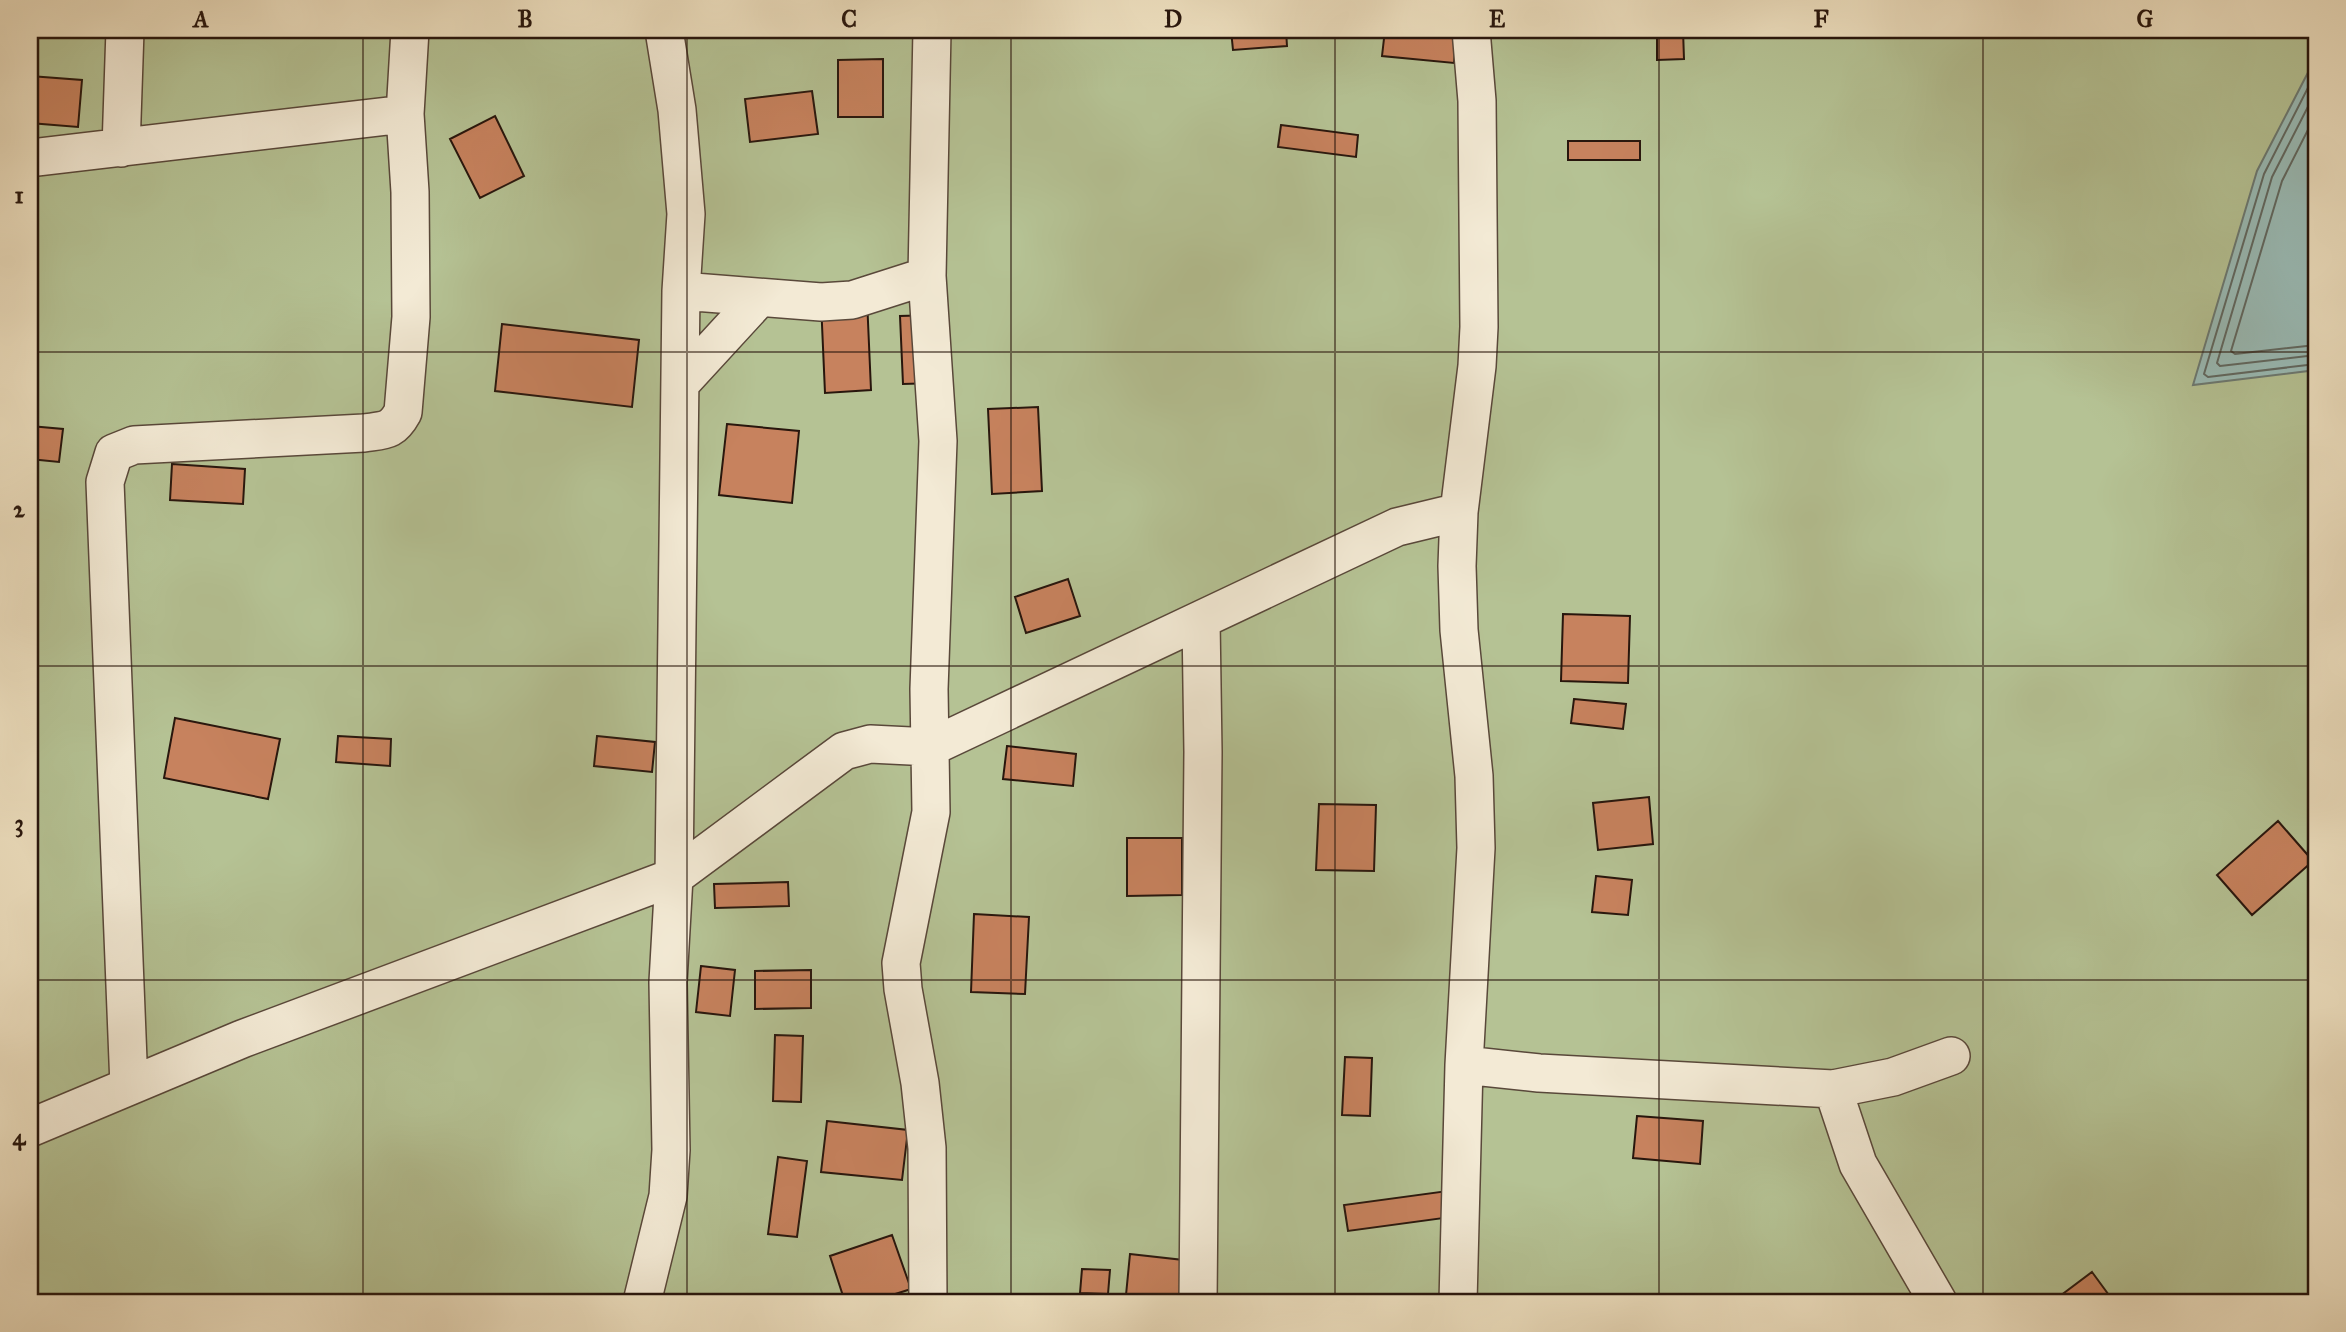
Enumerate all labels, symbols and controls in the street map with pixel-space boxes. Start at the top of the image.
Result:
text: A [191,5,209,33]
text: B [517,5,533,33]
text: C [841,5,857,33]
text: D [1164,5,1182,33]
text: E [1489,5,1506,33]
text: F [1813,5,1829,33]
text: G [2137,5,2154,33]
text: 1 [14,181,24,209]
text: 2 [13,495,25,523]
text: 3 [14,809,24,838]
text: 4 [13,1123,27,1151]

